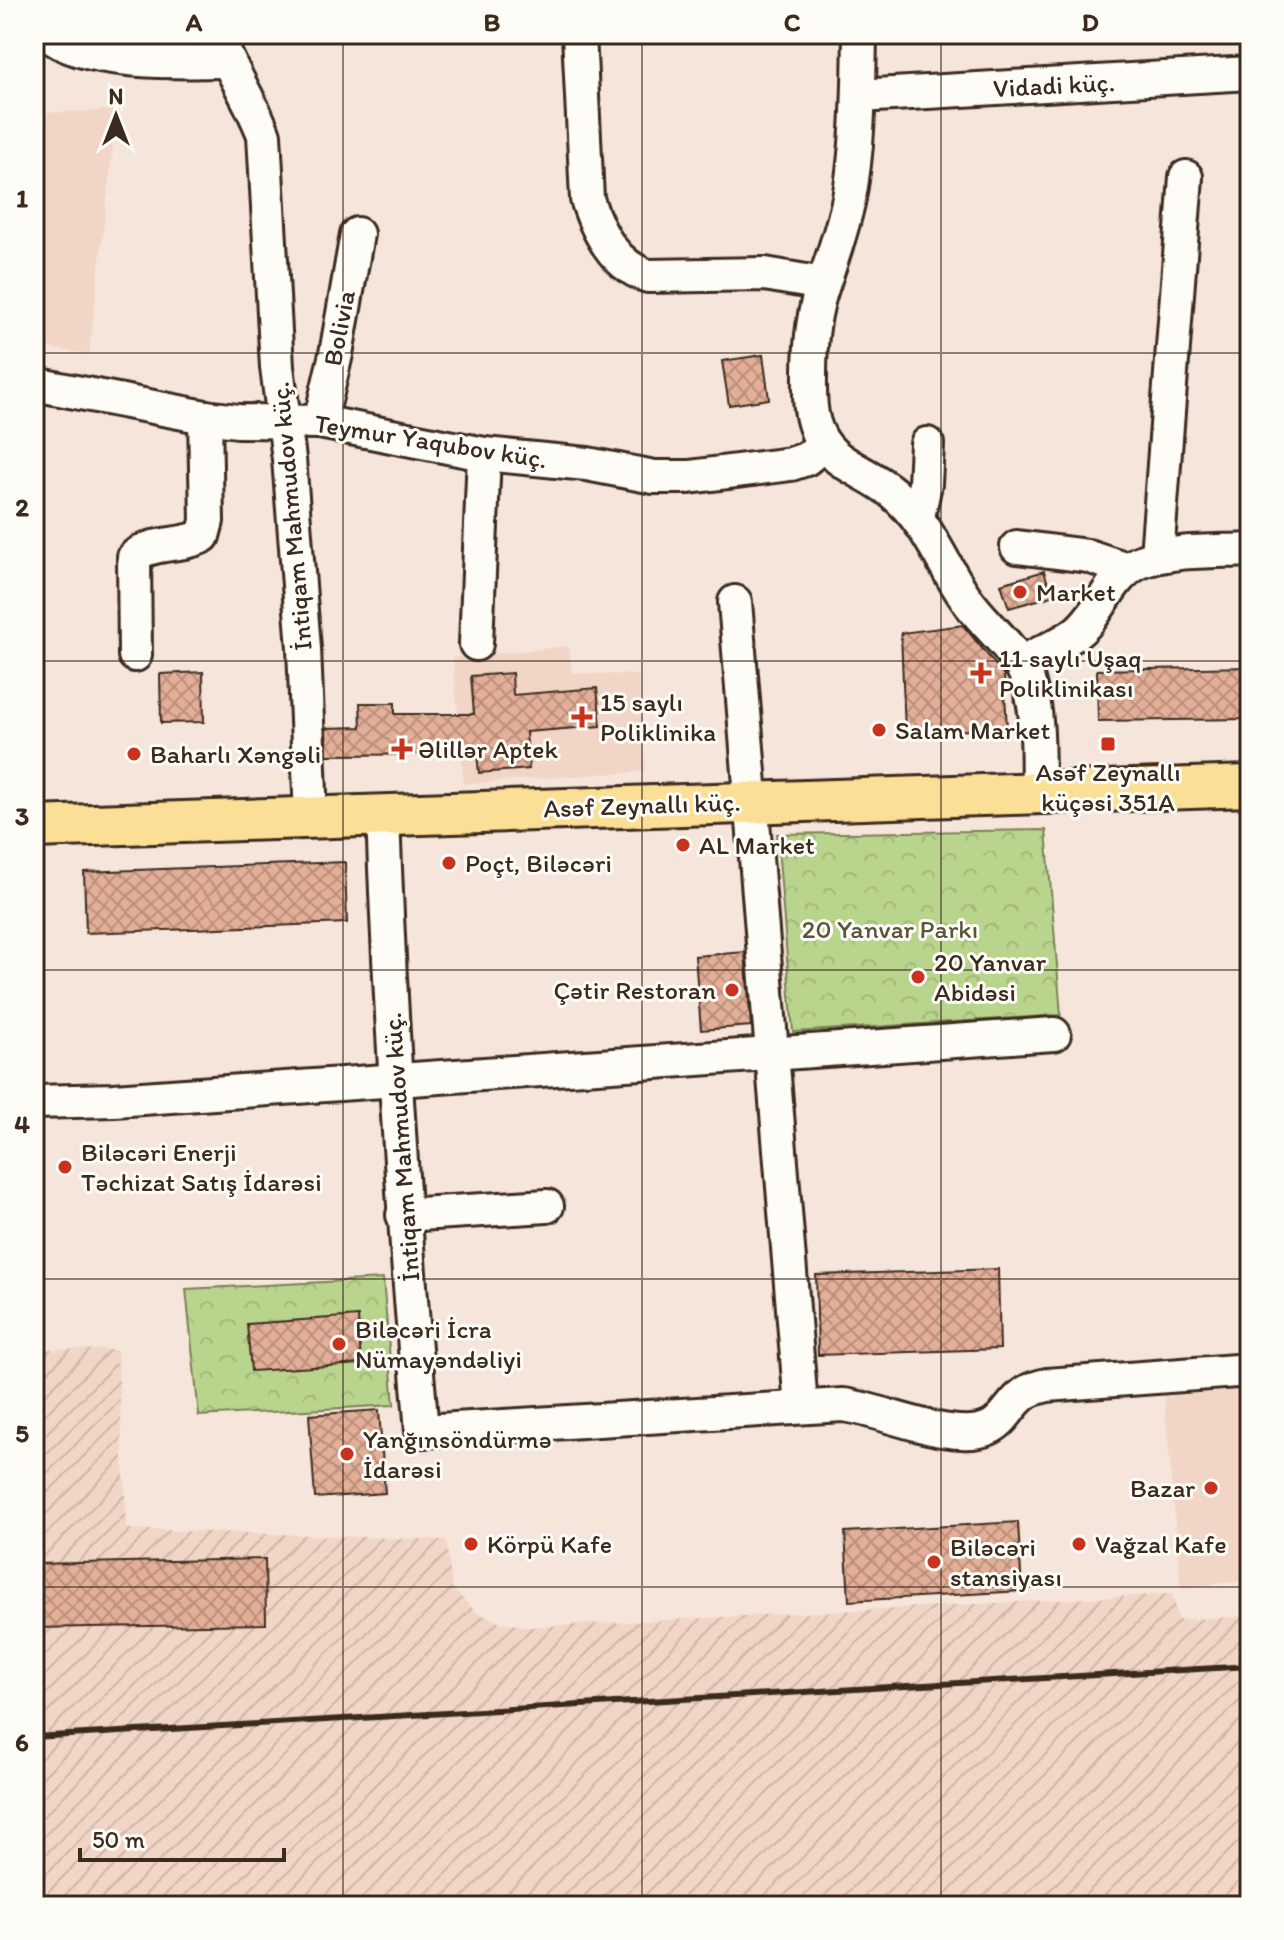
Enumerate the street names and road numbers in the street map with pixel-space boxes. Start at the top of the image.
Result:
street label: Vidadi küç. [992,66,1116,104]
street label: Bolivia [316,287,362,369]
street label: İntiqam Mahmudov küç. [263,380,319,652]
street label: Teymur Yaqubov küç. [312,407,550,475]
street label: Asəf Zeynallı küç. [543,786,741,824]
street label: İntiqam Mahmudov küç. [376,1011,426,1283]

